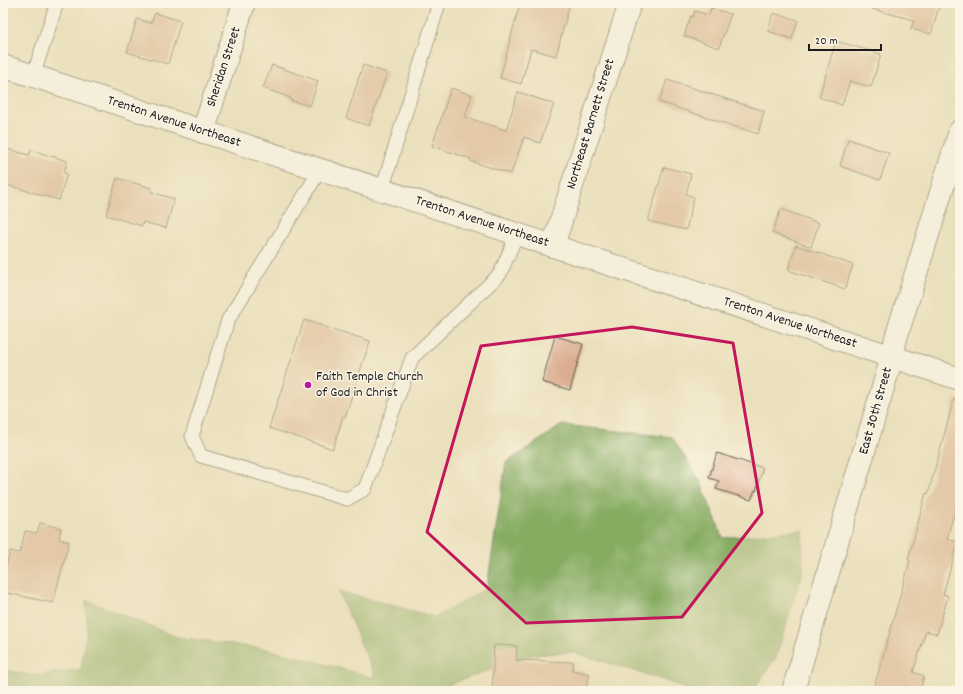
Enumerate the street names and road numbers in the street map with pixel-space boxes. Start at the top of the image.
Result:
street label: Sheridan Street [202,24,246,110]
street label: Northeast Barnett Street [562,56,620,192]
street label: Trenton Avenue Northeast [104,91,244,153]
street label: Trenton Avenue Northeast [412,191,552,253]
street label: Trenton Avenue Northeast [720,292,860,354]
street label: East 30th Street [854,365,898,457]

